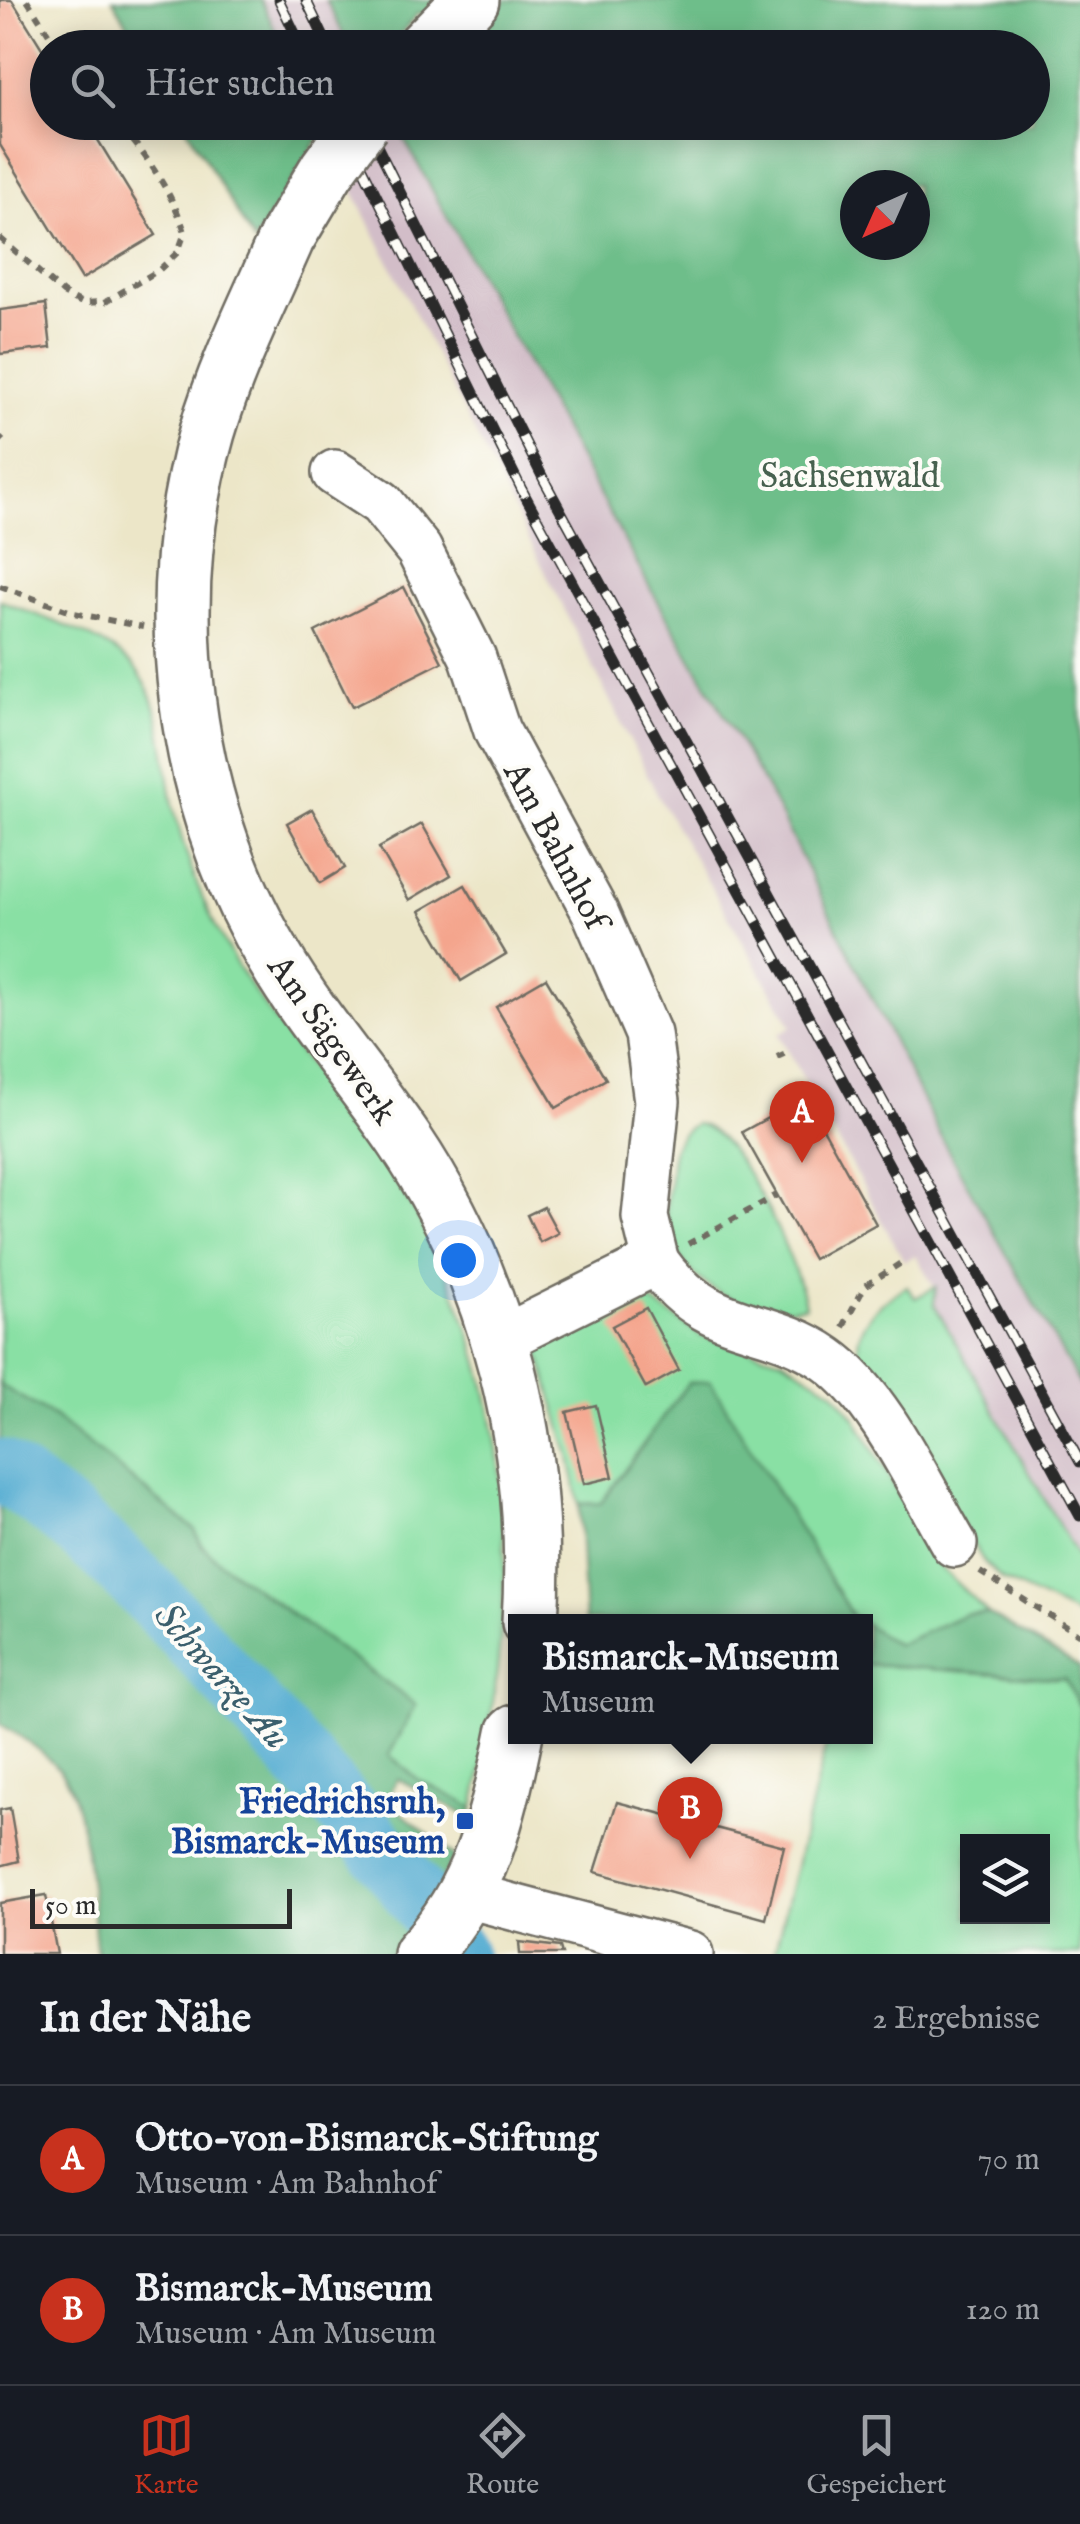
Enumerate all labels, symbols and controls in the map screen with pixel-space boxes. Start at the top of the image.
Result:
search box [30,30,1050,140]
icon: search [65,58,120,113]
text: Hier suchen [145,61,335,109]
north arrow [840,170,930,260]
park label: Sachsenwald [760,455,940,500]
street label: Am Bahnhof [491,754,620,943]
street label: Am Sägewerk [255,946,406,1134]
pin: A [770,1080,834,1163]
your location [433,1235,484,1286]
water label: Schwarze Au [142,1594,299,1760]
popup [508,1614,873,1744]
text: Bismarck-Museum [542,1635,839,1683]
text: Museum [542,1683,655,1724]
pin: B [658,1776,722,1859]
place label: Friedrichsruh, Bismarck-Museum [171,1781,445,1866]
marker: Friedrichsruh, Bismarck-Museum [454,1810,476,1832]
map controls [960,1834,1050,1924]
button: layers [960,1834,1050,1924]
scale bar [30,1884,292,1928]
text: 50 m [45,1889,97,1924]
text: In der Nähe [40,1993,251,2046]
text: 2 Ergebnisse [872,1999,1040,2040]
text: Otto-von-Bismarck-Stiftung [135,2116,598,2164]
text: A [62,2140,83,2181]
text: 70 m [978,2140,1040,2181]
text: Museum · Am Bahnhof [135,2164,438,2205]
text: Bismarck-Museum [135,2266,433,2314]
text: B [62,2290,83,2331]
text: 120 m [966,2290,1040,2331]
text: Museum · Am Museum [135,2314,437,2355]
tab: Karte [134,2408,199,2503]
tab: Route [466,2408,539,2503]
tab: Gespeichert [806,2408,946,2503]

